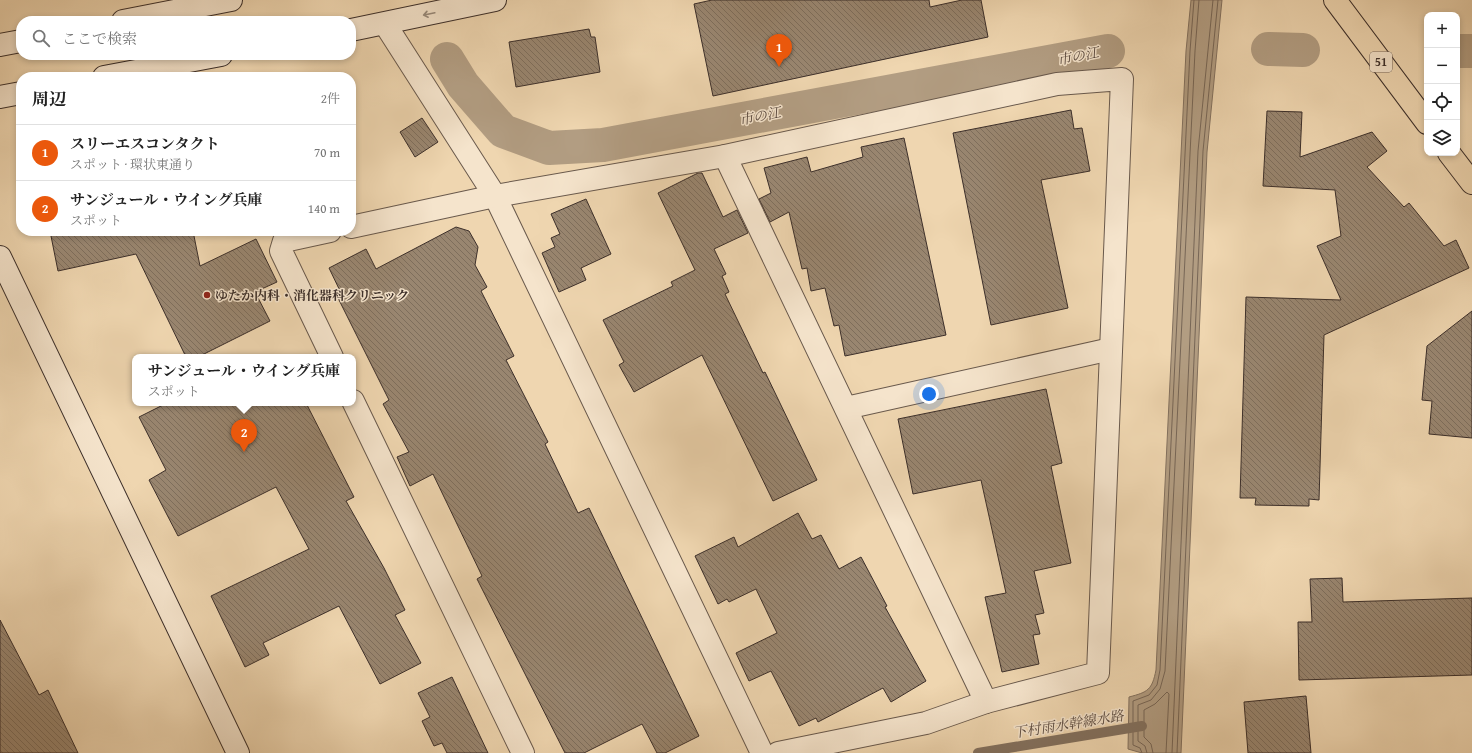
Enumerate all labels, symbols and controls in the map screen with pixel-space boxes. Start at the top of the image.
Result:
one-way arrow [423,11,436,19]
map controls [1424,12,1460,156]
button: + [1424,12,1460,48]
search box [16,16,356,60]
icon: search [30,27,52,49]
text: ここで検索 [62,28,137,49]
pin: 1 [766,34,792,67]
water label: 市の江 [1055,42,1102,70]
button: − [1424,48,1460,84]
road number: 51 [1370,52,1392,72]
button: locate [1424,84,1460,120]
text: 周辺 [32,86,66,111]
text: 2件 [321,89,340,108]
water label: 市の江 [737,102,784,130]
button: layers [1424,120,1460,156]
text: スリーエスコンタクト [70,133,219,154]
text: 1 [42,143,48,162]
text: 70 m [314,143,340,162]
text: スポット · 環状東通り [70,155,195,174]
text: サンジュール・ウイング兵庫 [70,189,263,210]
text: 2 [42,199,48,218]
text: 140 m [308,199,340,218]
text: スポット [70,211,122,230]
place label: ゆたか内科・消化器科クリニック [215,286,409,305]
marker: ゆたか内科・消化器科クリニック [202,290,212,300]
popup [132,354,356,406]
text: サンジュール・ウイング兵庫 [148,360,340,381]
text: スポット [148,382,200,401]
your location [919,384,939,404]
pin: 2 [231,419,257,452]
water label: 下村雨水幹線水路 [1011,705,1126,743]

